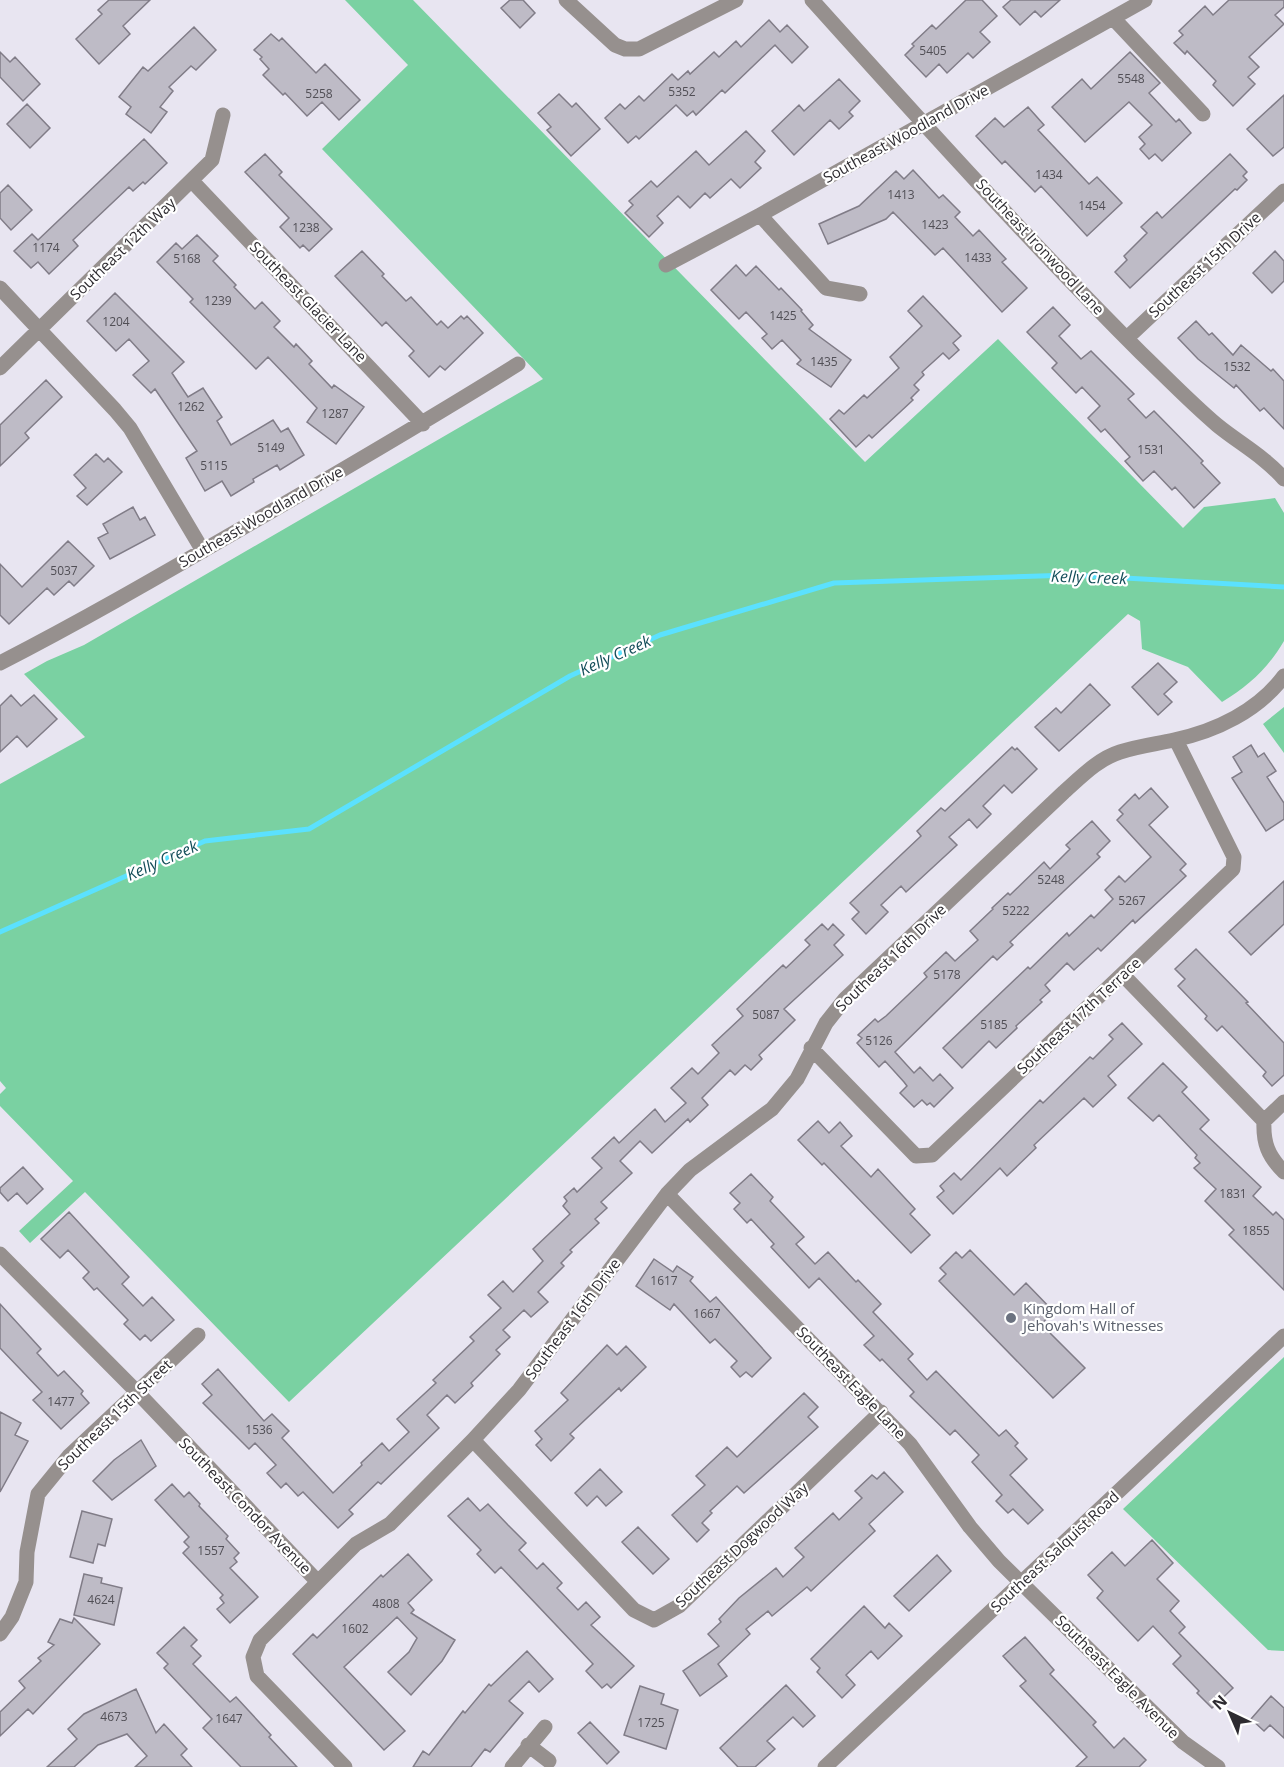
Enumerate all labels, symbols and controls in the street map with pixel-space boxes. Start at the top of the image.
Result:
house number: 5405 [919,42,947,59]
house number: 5548 [1117,70,1145,87]
street label: Southeast Woodland Drive [819,79,992,187]
house number: 5352 [668,83,696,100]
house number: 5258 [305,85,333,102]
house number: 1434 [1035,166,1063,183]
street label: Southeast Ironwood Lane [972,174,1109,319]
house number: 1413 [887,186,915,203]
street label: Southeast 12th Way [65,192,180,304]
house number: 1454 [1078,197,1106,214]
street label: Southeast 15th Drive [1144,207,1265,322]
house number: 1423 [921,216,949,233]
house number: 1238 [292,219,320,236]
street label: Southeast Glacier Lane [246,237,372,366]
house number: 1174 [32,239,60,256]
house number: 1433 [964,249,992,266]
house number: 5168 [173,250,201,267]
house number: 1239 [204,292,232,309]
house number: 1425 [769,307,797,324]
house number: 1204 [102,313,130,330]
house number: 1435 [810,353,838,370]
house number: 1532 [1223,358,1251,375]
house number: 1262 [177,398,205,415]
house number: 1287 [321,405,349,422]
house number: 5149 [257,439,285,456]
house number: 1531 [1137,441,1165,458]
house number: 5115 [200,457,228,474]
street label: Southeast Woodland Drive [175,461,346,571]
house number: 5037 [50,562,78,579]
water label: Kelly Creek [1051,565,1129,589]
water label: Kelly Creek [576,629,655,681]
water label: Kelly Creek [123,834,202,886]
house number: 5248 [1037,871,1065,888]
house number: 5267 [1118,892,1146,909]
street label: Southeast 16th Drive [831,899,950,1015]
house number: 5222 [1002,902,1030,919]
street label: Southeast 17th Terrace [1012,952,1145,1078]
house number: 5178 [933,966,961,983]
house number: 5087 [752,1006,780,1023]
house number: 5185 [980,1016,1008,1033]
house number: 5126 [865,1032,893,1049]
house number: 1831 [1219,1185,1247,1202]
house number: 1855 [1242,1222,1270,1239]
street label: Southeast 16th Drive [520,1254,624,1383]
house number: 1617 [650,1272,678,1289]
place label: Kingdom Hall of Jehovah's Witnesses [1021,1298,1164,1335]
house number: 1667 [693,1305,721,1322]
marker: Kingdom Hall of Jehovah's Witnesses [1004,1311,1018,1325]
street label: Southeast Eagle Lane [793,1322,911,1443]
street label: Southeast 15th Street [53,1354,176,1474]
house number: 1477 [47,1393,75,1410]
house number: 1536 [245,1421,273,1438]
street label: Southeast Condor Avenue [175,1433,316,1578]
street label: Southeast Dogwood Way [671,1477,812,1611]
street label: Southeast Salquist Road [986,1486,1123,1616]
house number: 1557 [197,1542,225,1559]
house number: 4624 [87,1591,115,1608]
house number: 4808 [372,1595,400,1612]
street label: Southeast Eagle Avenue [1051,1610,1184,1743]
house number: 1602 [341,1620,369,1637]
north arrow [1200,1683,1260,1743]
text: N [1207,1690,1232,1715]
house number: 4673 [100,1708,128,1725]
house number: 1647 [215,1710,243,1727]
house number: 1725 [637,1714,665,1731]

